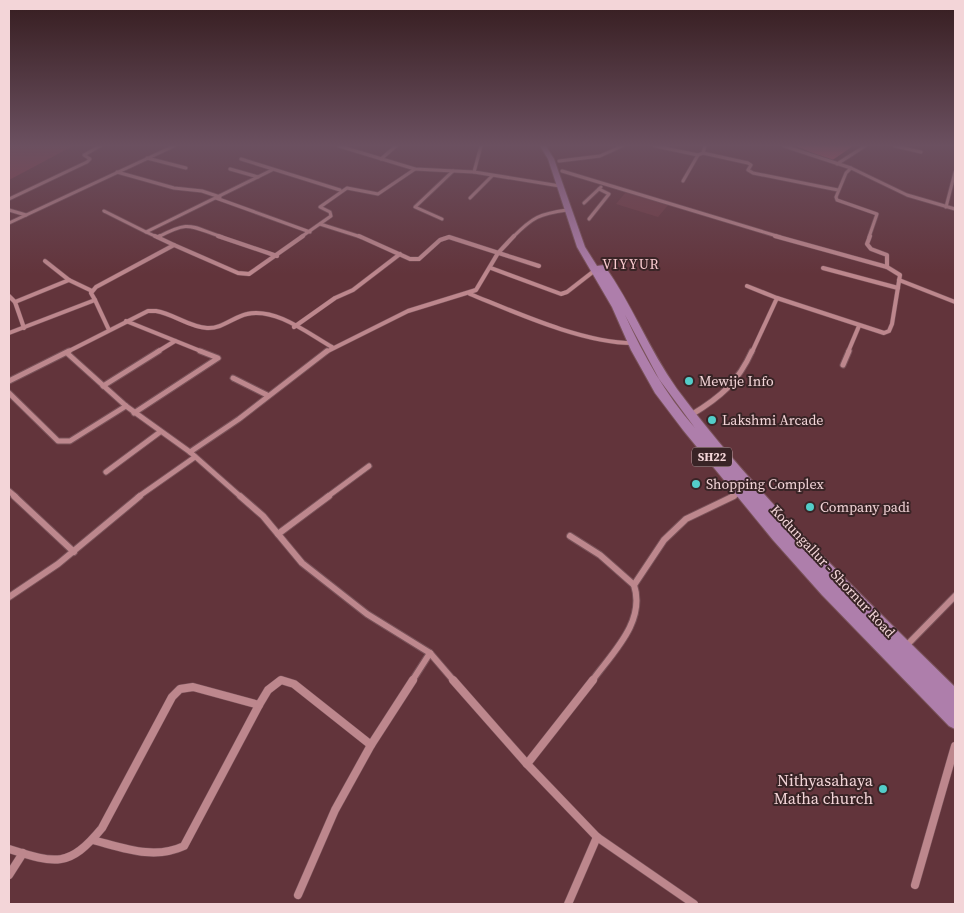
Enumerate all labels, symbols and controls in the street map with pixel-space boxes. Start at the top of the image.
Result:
district label: VIYYUR [602,254,660,274]
place label: Mewije Info [699,371,774,391]
marker: Mewije Info [683,375,695,387]
place label: Lakshmi Arcade [722,410,824,430]
marker: Lakshmi Arcade [706,414,718,426]
road number: SH22 [692,448,732,467]
place label: Shopping Complex [706,474,825,494]
marker: Shopping Complex [690,478,702,490]
place label: Company padi [820,497,910,517]
street label: Kodungallur - Shornur Road [766,500,900,642]
marker: Company padi [804,501,816,513]
place label: Nithyasahaya Matha church [774,769,874,809]
marker: Nithyasahaya Matha church [877,783,889,795]

